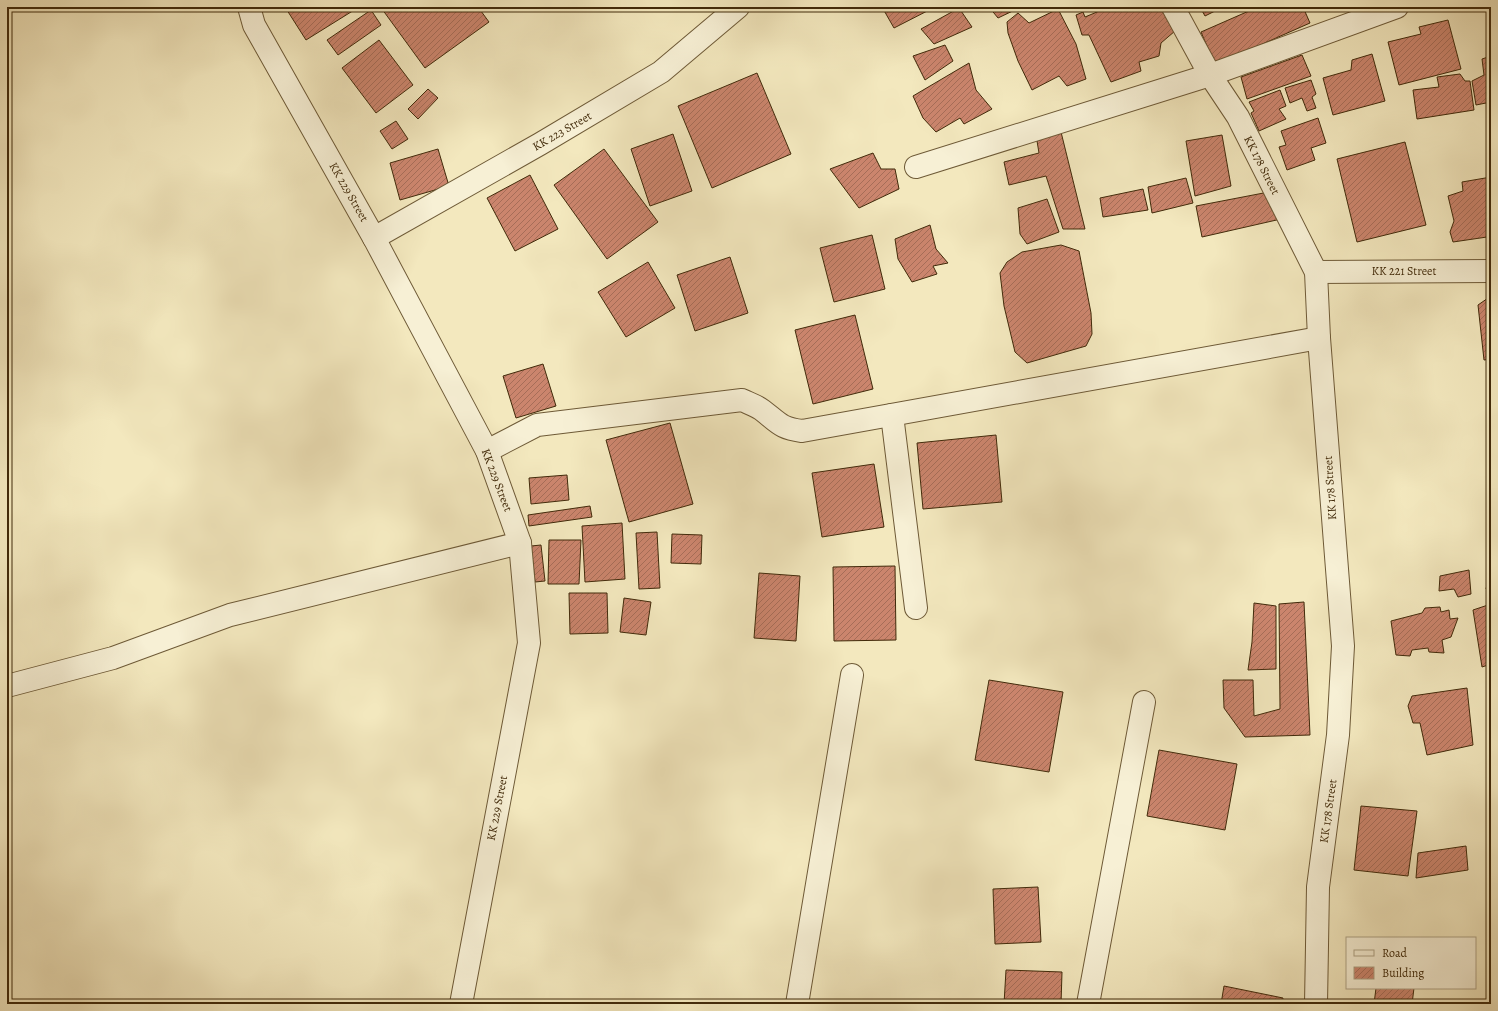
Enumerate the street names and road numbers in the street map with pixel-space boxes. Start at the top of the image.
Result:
street label: KK 223 Street [530,108,594,154]
street label: KK 178 Street [1240,133,1284,197]
street label: KK 229 Street [326,159,372,225]
street label: KK 221 Street [1372,263,1436,279]
street label: KK 229 Street [478,446,516,514]
street label: KK 178 Street [1320,455,1340,521]
street label: KK 229 Street [483,774,511,842]
street label: KK 178 Street [1316,778,1340,844]

